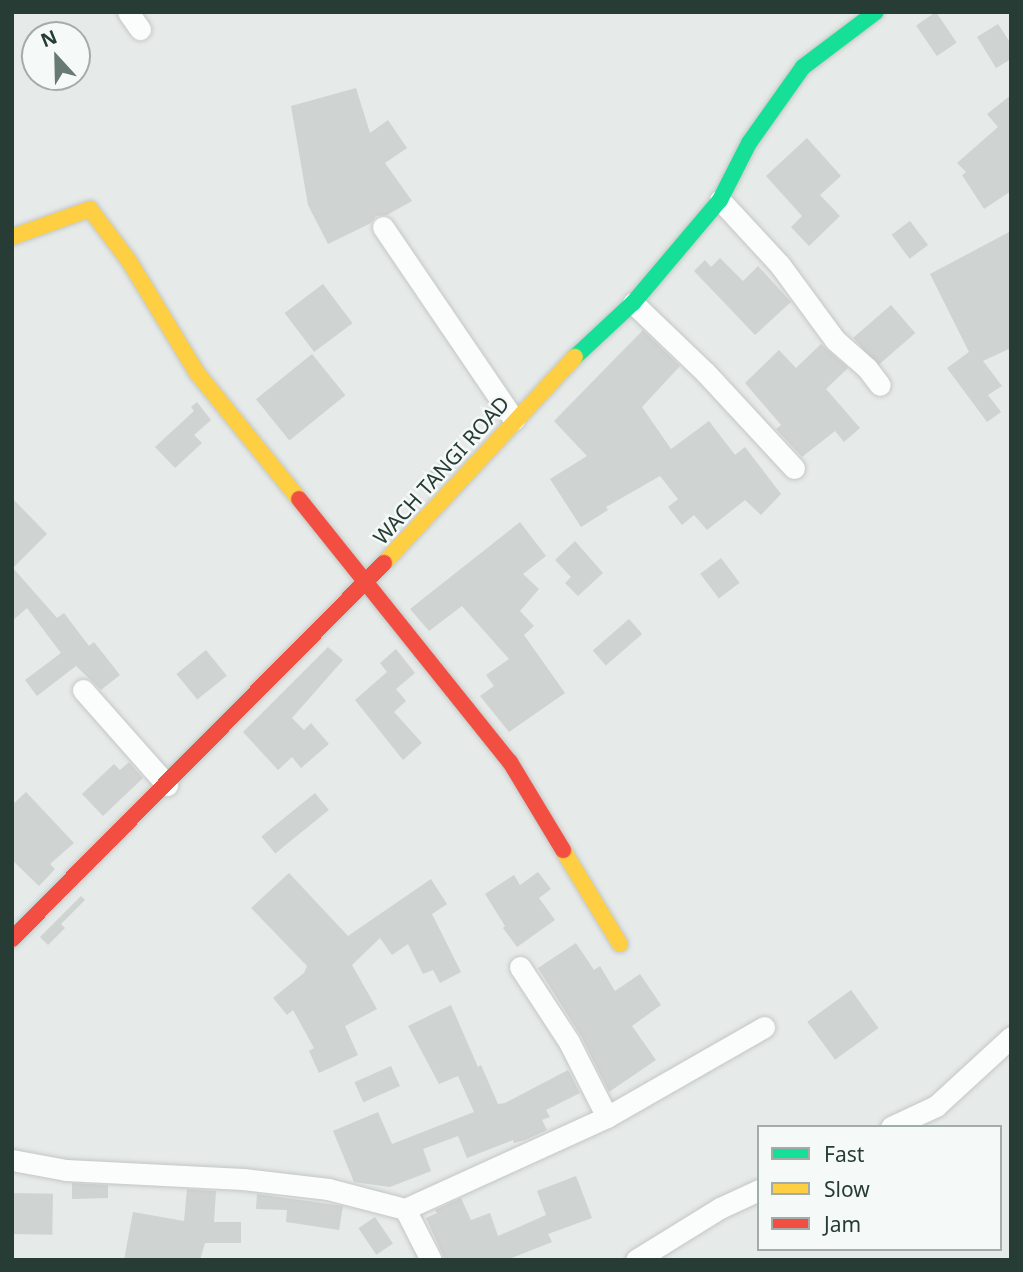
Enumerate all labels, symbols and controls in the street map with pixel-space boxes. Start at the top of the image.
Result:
north arrow [21,21,91,91]
text: N [37,23,61,53]
street label: WACH TANGI ROAD [368,391,514,549]
legend [757,1125,1002,1251]
text: Fast [824,1140,864,1168]
text: Slow [824,1175,870,1203]
text: Jam [824,1210,861,1238]

